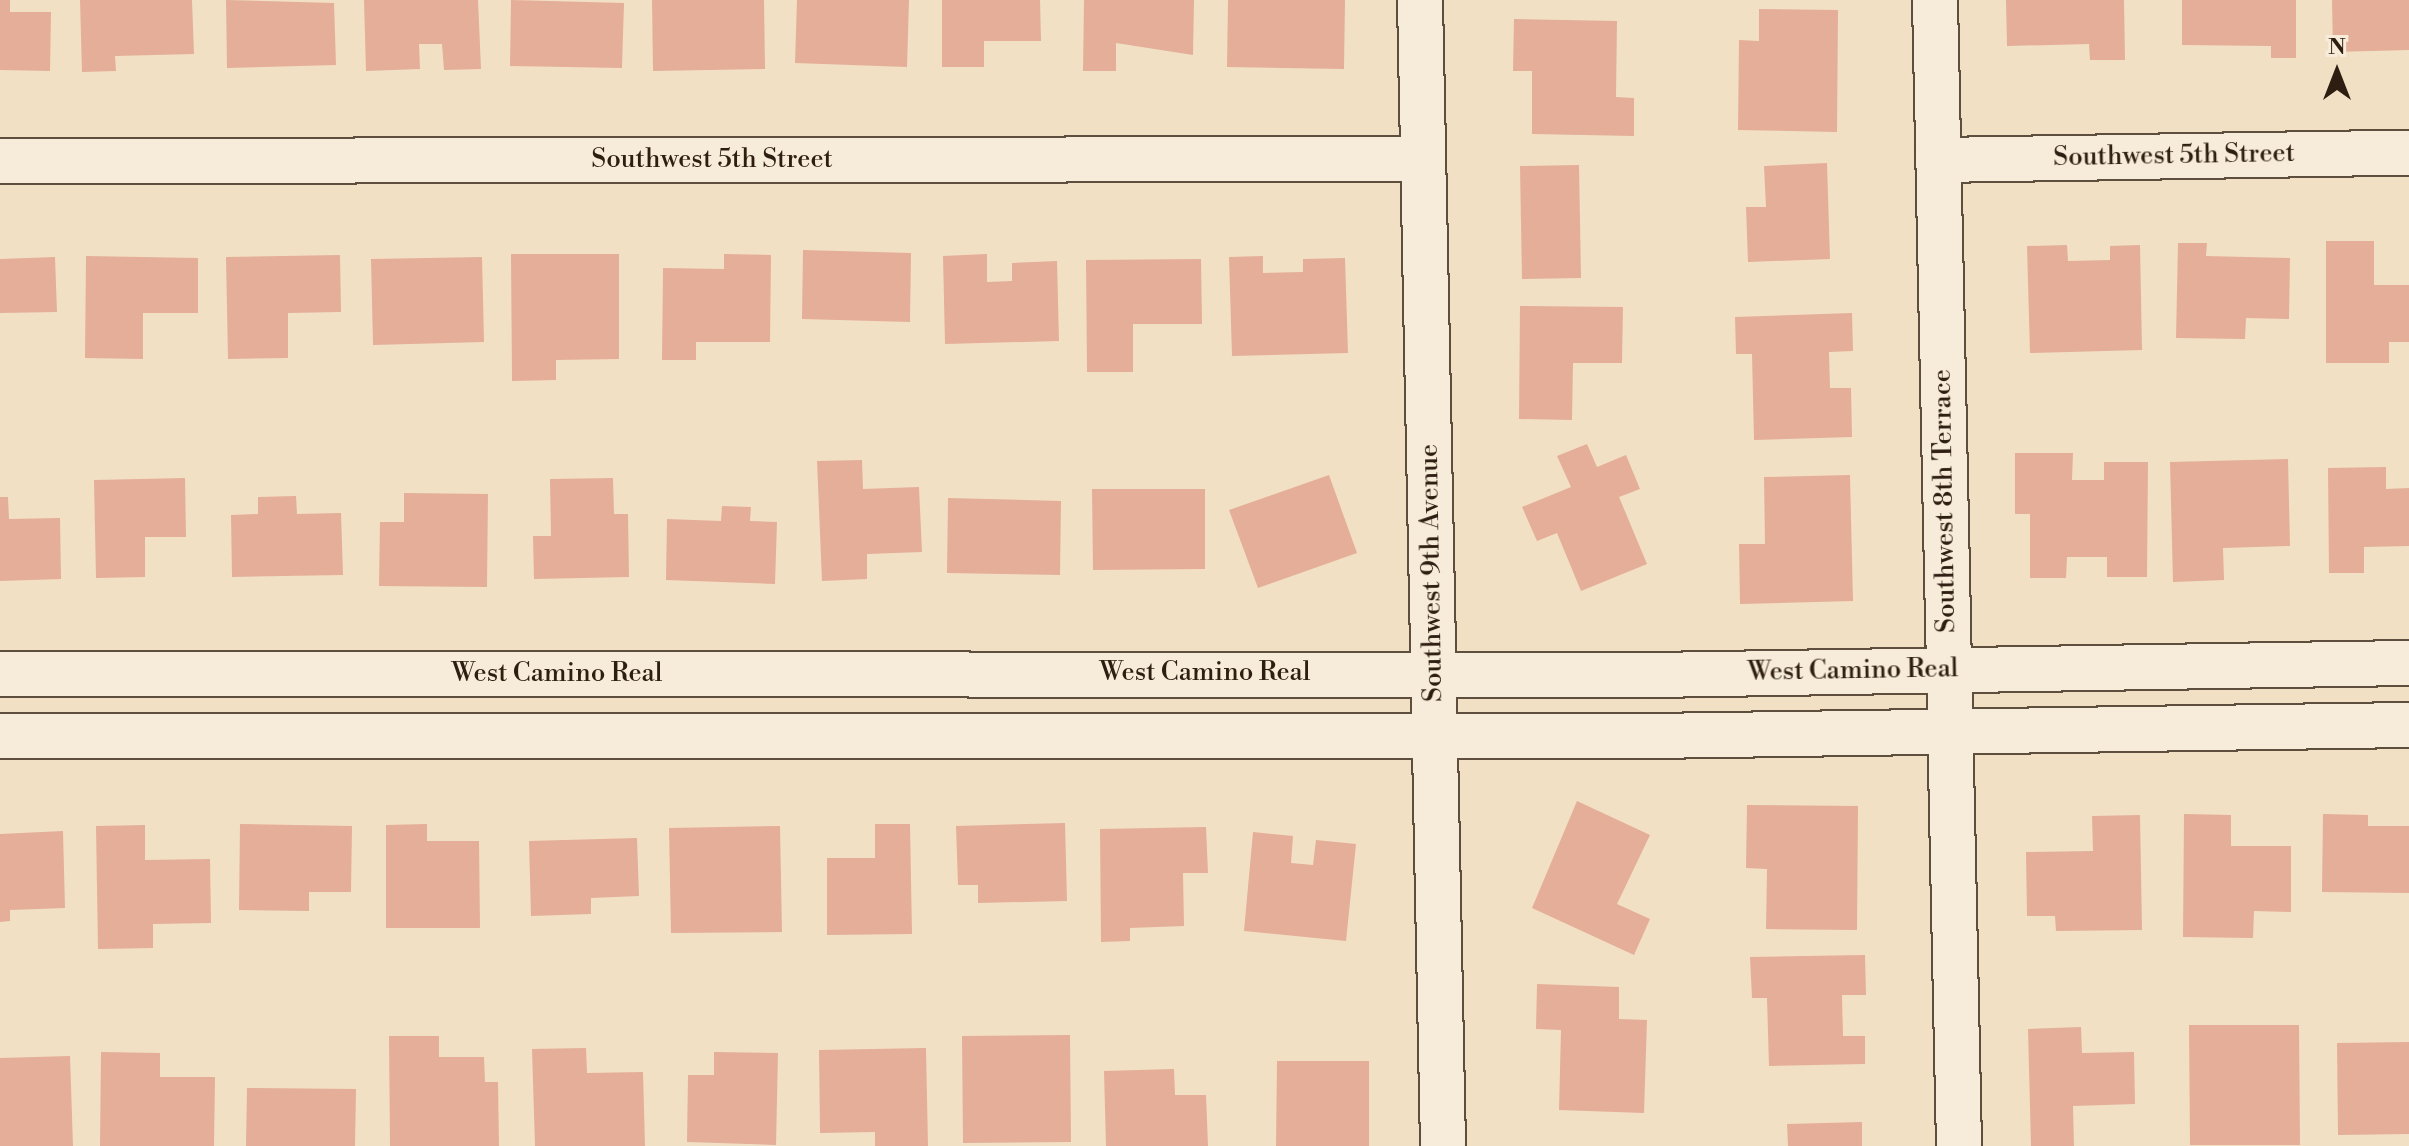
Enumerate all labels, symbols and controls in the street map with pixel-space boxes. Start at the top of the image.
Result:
north arrow [2297,32,2377,112]
text: N [2328,34,2346,61]
street label: Southwest 5th Street [2053,138,2295,174]
street label: Southwest 5th Street [591,144,833,176]
street label: Southwest 8th Terrace [1927,369,1963,633]
street label: Southwest 9th Avenue [1414,444,1450,702]
street label: West Camino Real [1747,654,1959,688]
street label: West Camino Real [1100,657,1310,689]
street label: West Camino Real [452,658,662,690]

